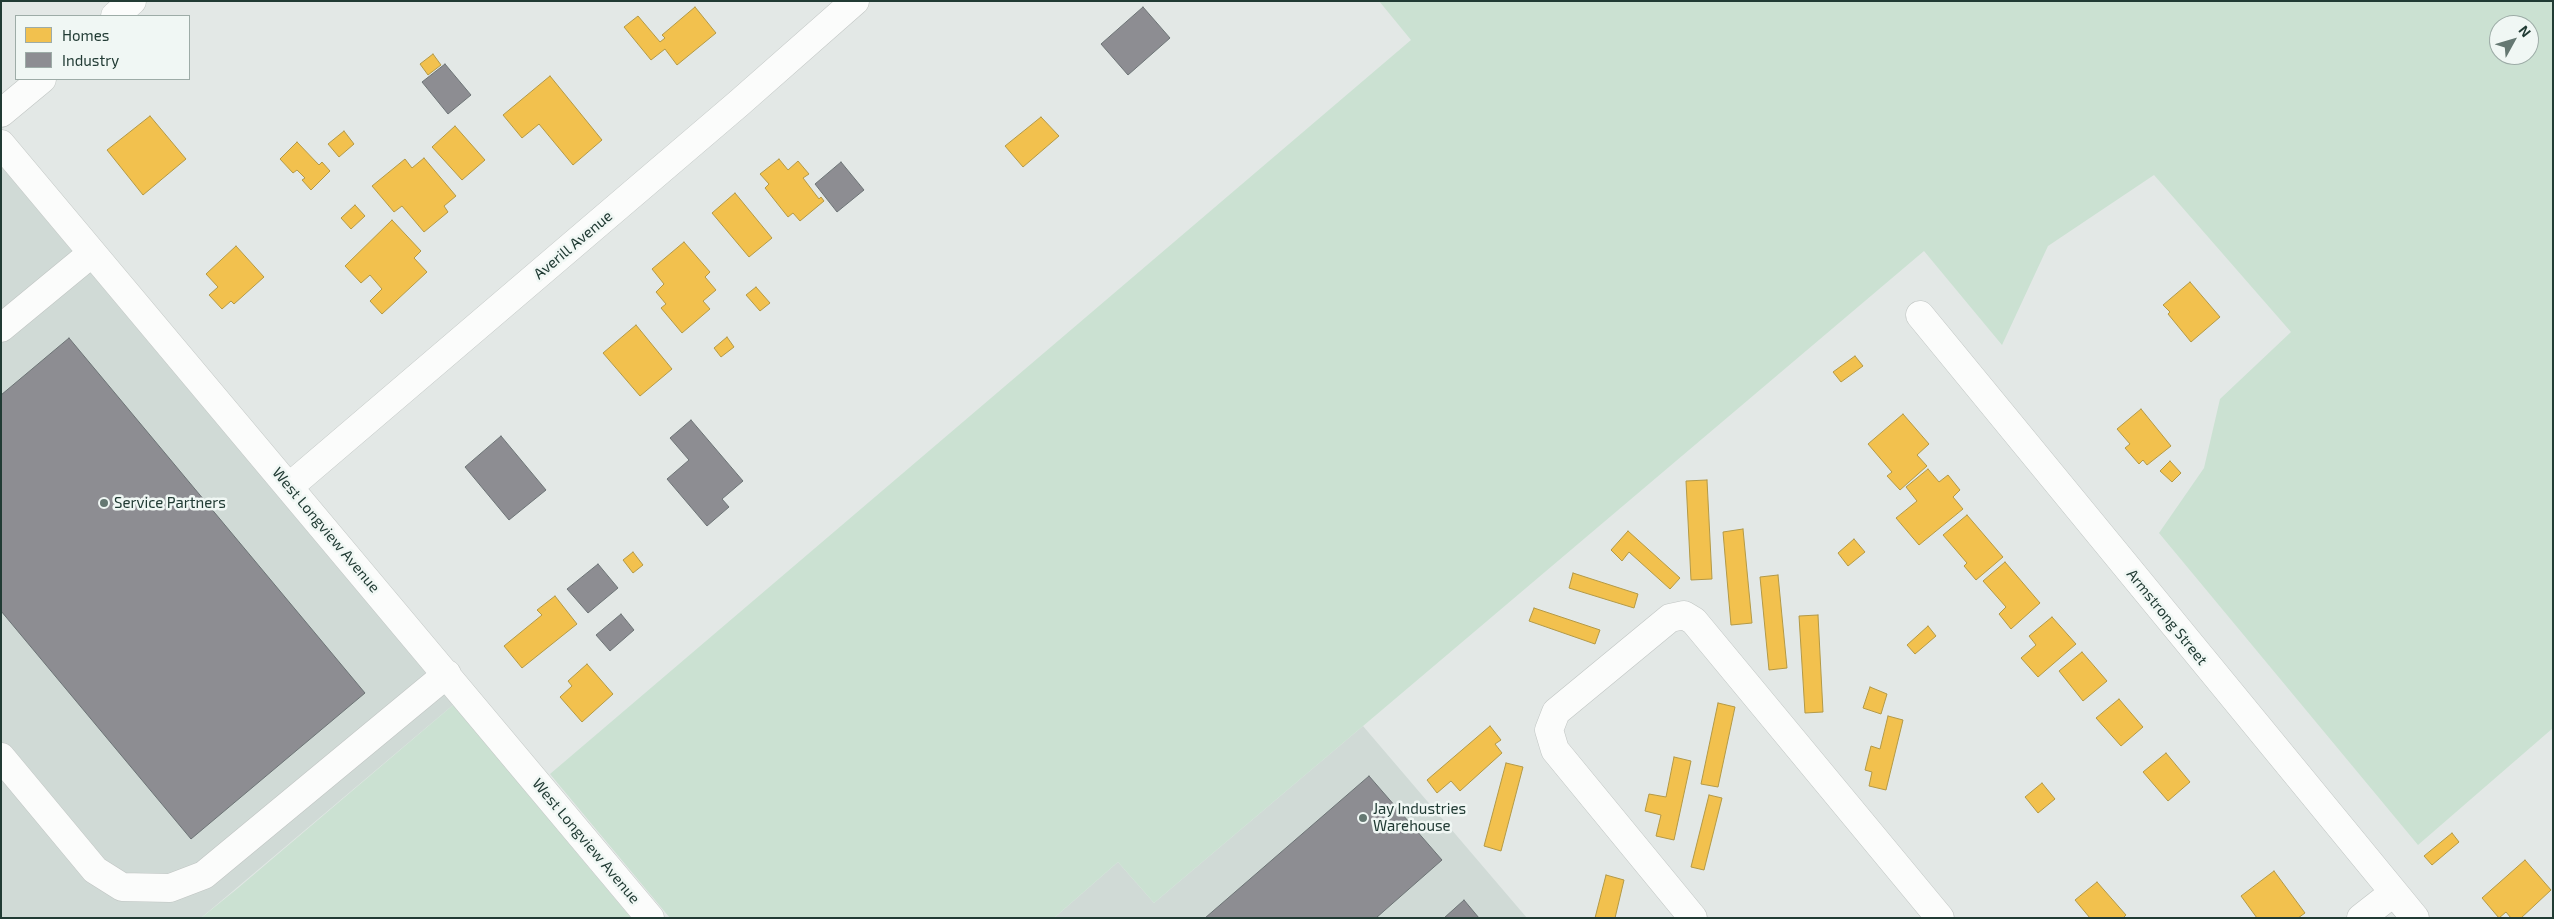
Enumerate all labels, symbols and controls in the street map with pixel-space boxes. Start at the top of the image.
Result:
legend [15,15,190,80]
north arrow [2489,15,2539,65]
text: N [2515,22,2535,40]
text: Homes [62,26,109,44]
text: Industry [62,51,119,69]
street label: Averill Avenue [530,207,616,283]
street label: West Longview Avenue [268,464,384,596]
place label: Service Partners [114,494,226,512]
marker: Service Partners [98,497,110,509]
street label: Armstrong Street [2123,565,2211,669]
street label: West Longview Avenue [528,775,644,907]
place label: Jay Industries Warehouse [1373,800,1466,835]
marker: Jay Industries Warehouse [1357,812,1369,824]

